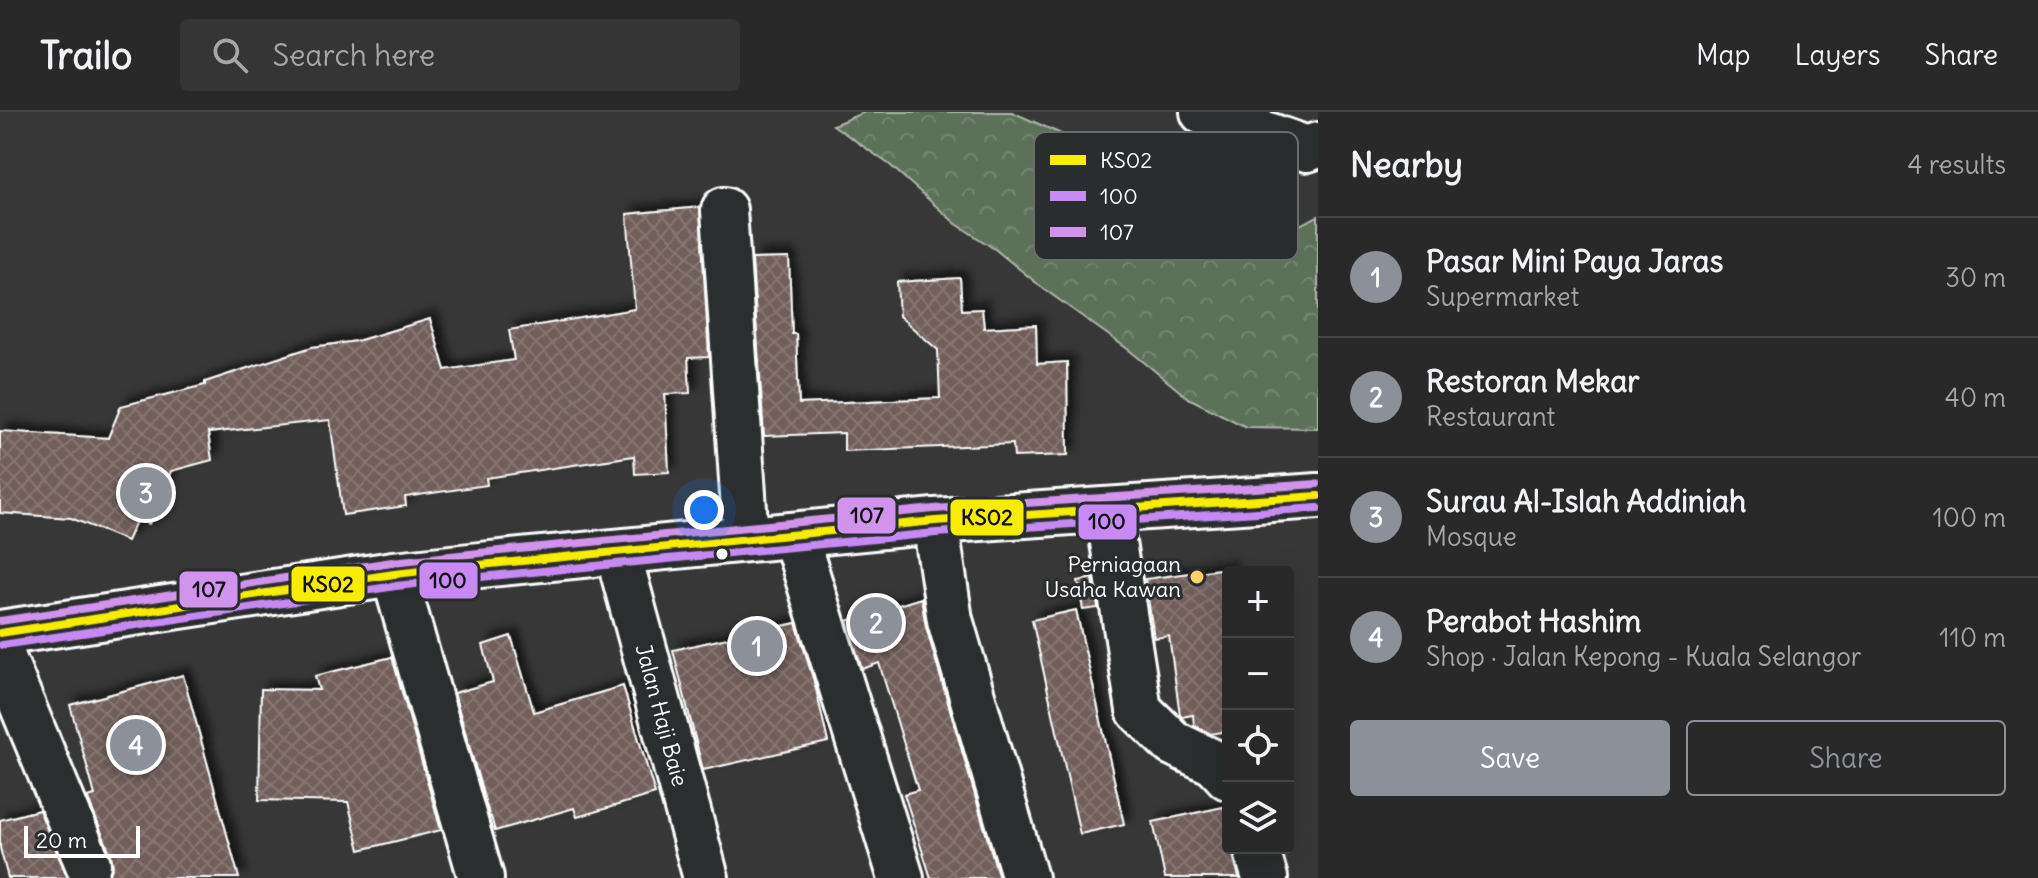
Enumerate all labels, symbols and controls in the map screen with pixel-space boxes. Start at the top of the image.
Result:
search box [180,19,740,91]
text: Trailo [40,32,132,79]
icon: search [208,33,252,77]
text: Search here [272,36,435,74]
text: Map [1696,37,1751,73]
text: Layers [1795,37,1881,73]
text: Share [1925,37,1998,73]
legend [1034,132,1298,260]
text: Nearby [1350,143,1463,186]
text: KS02 [1100,146,1152,174]
text: 4 results [1908,148,2006,181]
text: 100 [1100,182,1138,210]
text: 107 [1100,218,1134,246]
text: Pasar Mini Paya Jaras [1426,242,1723,280]
text: 1 [1371,261,1381,294]
text: 30 m [1945,261,2006,294]
text: Supermarket [1426,280,1579,313]
text: Restoran Mekar [1426,362,1640,400]
text: 2 [1369,381,1383,414]
text: 40 m [1945,381,2006,414]
text: Restaurant [1426,400,1555,433]
pin: 3 [120,463,172,523]
text: Surau Al-Islah Addiniah [1426,482,1746,520]
your location [684,490,724,530]
line badge: 107 [836,496,897,535]
line badge: KS02 [949,498,1025,537]
text: 107 [850,501,884,529]
text: 3 [1369,501,1383,534]
text: 100 m [1932,501,2006,534]
text: KS02 [961,503,1013,531]
line badge: 100 [1077,503,1138,541]
text: 100 [1088,507,1126,535]
text: Mosque [1426,520,1517,553]
unlabelled marker [714,546,730,562]
place label: Perniagaan Usaha Kawan [1045,550,1181,603]
line badge: 100 [418,561,479,600]
line badge: KS02 [290,565,366,603]
text: 100 [429,566,467,594]
map controls [1222,566,1294,854]
button: + [1222,566,1294,638]
marker: Perniagaan Usaha Kawan [1188,568,1206,586]
line badge: 107 [178,570,239,609]
text: KS02 [302,570,354,598]
text: 107 [192,575,226,603]
pin: 2 [850,593,902,653]
text: Perabot Hashim [1426,602,1641,640]
pin: 1 [731,616,783,676]
text: 4 [1368,621,1384,654]
text: 110 m [1939,621,2006,654]
button: − [1222,638,1294,710]
text: Shop · Jalan Kepong - Kuala Selangor [1426,640,1861,673]
street label: Jalan Haji Baie [630,641,694,789]
button: locate [1222,710,1294,782]
pin: 4 [110,715,162,775]
button: Save [1350,720,1670,796]
button: Share [1686,720,2006,796]
button: layers [1222,782,1294,854]
scale bar [24,822,140,858]
text: 20 m [36,826,87,854]

